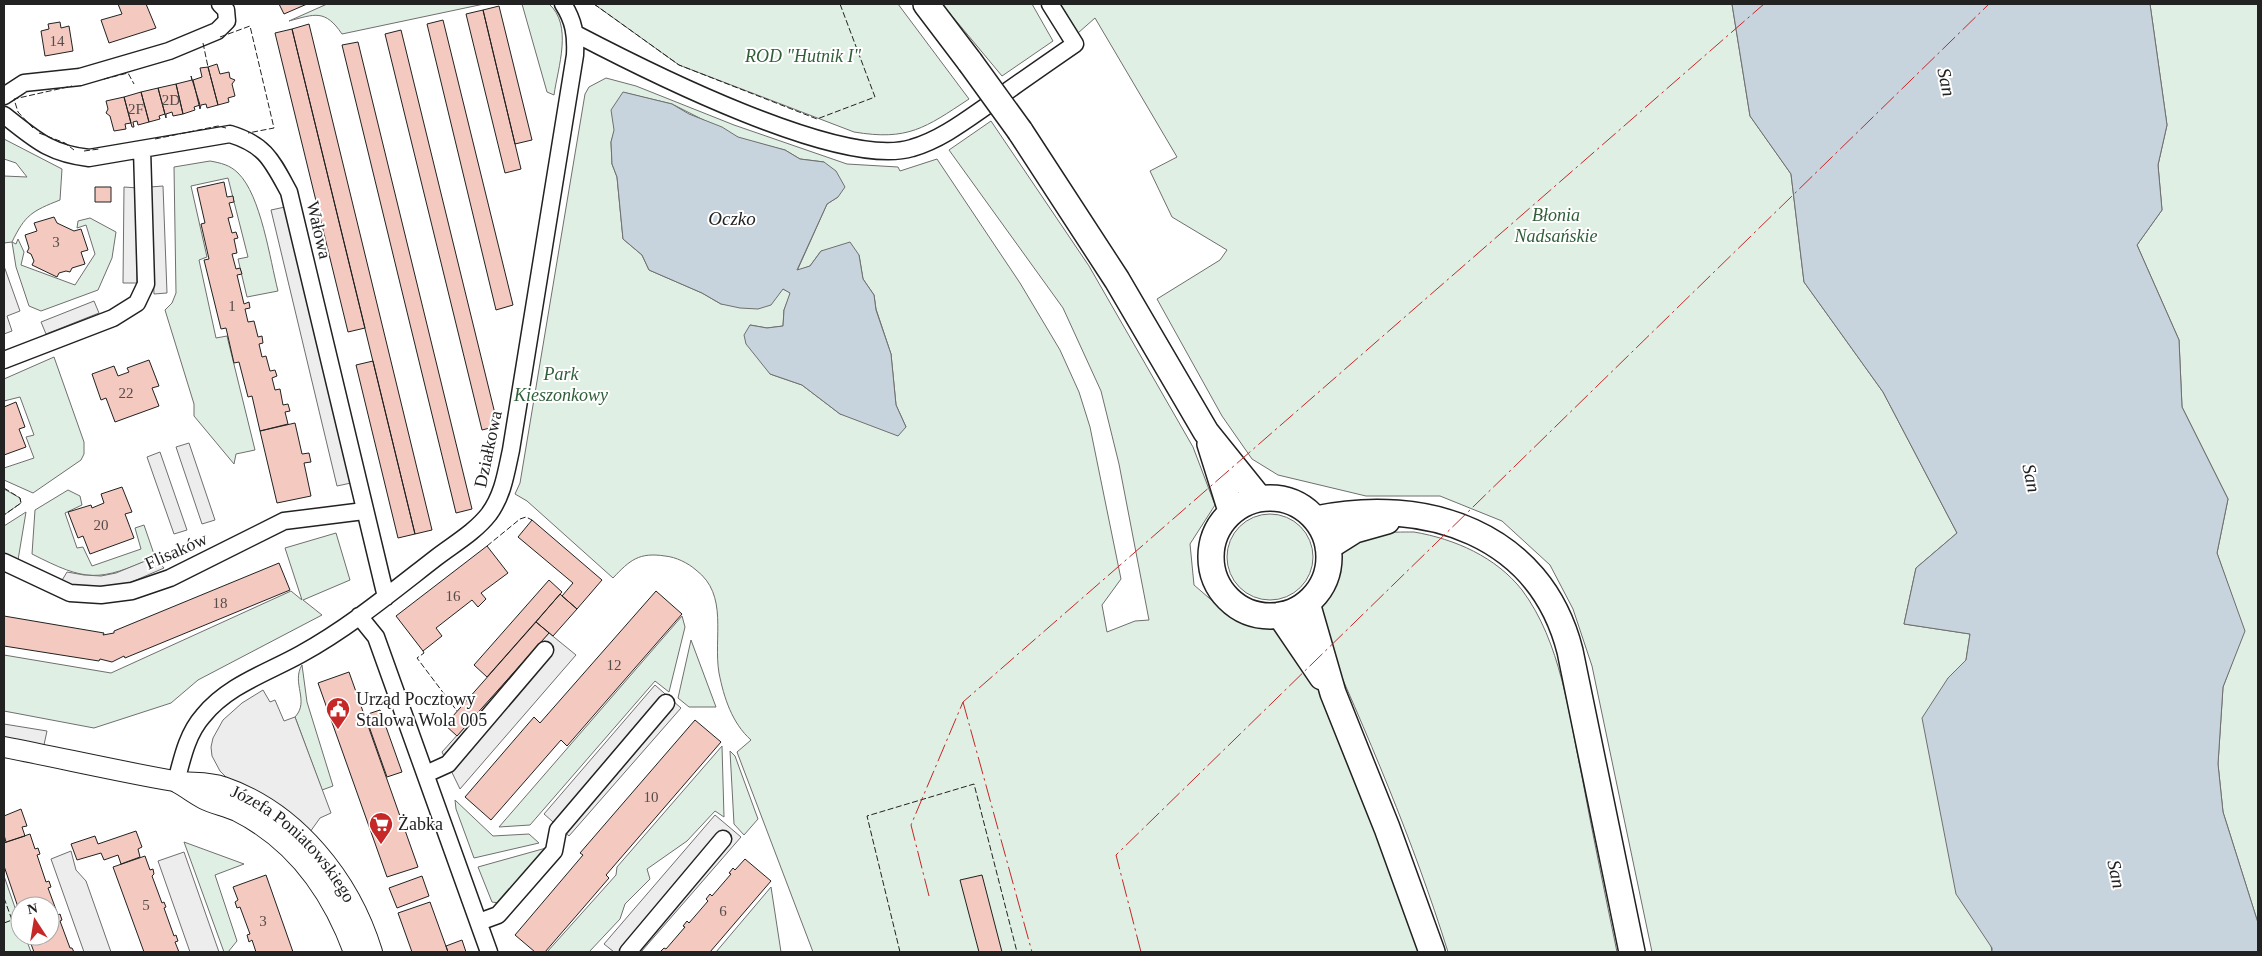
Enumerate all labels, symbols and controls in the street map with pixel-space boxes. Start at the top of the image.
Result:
house number: 14 [50,33,65,49]
park label: ROD "Hutnik I" [744,46,861,66]
water label: San [1933,66,1960,98]
house number: 2D [162,92,180,108]
house number: 2F [128,101,144,117]
street label: Wałowa [303,199,335,261]
park label: Błonia Nadsańskie [1514,205,1598,246]
water label: Oczko [708,208,756,229]
house number: 3 [52,234,60,250]
house number: 1 [228,298,236,314]
park label: Park Kieszonkowy [513,364,608,405]
house number: 22 [119,385,134,401]
street label: Działkowa [470,409,506,489]
water label: San [2018,462,2045,494]
house number: 20 [94,517,109,533]
street label: Flisaków [142,528,210,574]
house number: 16 [446,588,461,604]
house number: 18 [213,595,228,611]
house number: 12 [607,657,622,673]
place label: Urząd Pocztowy Stalowa Wola 005 [356,689,487,730]
public building icon: Urząd Pocztowy Stalowa Wola 005 [325,696,351,730]
street label: Józefa Poniatowskiego [228,781,359,906]
house number: 10 [644,789,659,805]
supermarket icon: Żabka [368,811,394,845]
place label: Żabka [398,814,443,834]
water label: San [2103,858,2130,890]
north arrow [10,896,60,946]
house number: 5 [142,897,150,913]
text: N [26,900,39,917]
house number: 6 [719,903,727,919]
house number: 3 [259,913,267,929]

